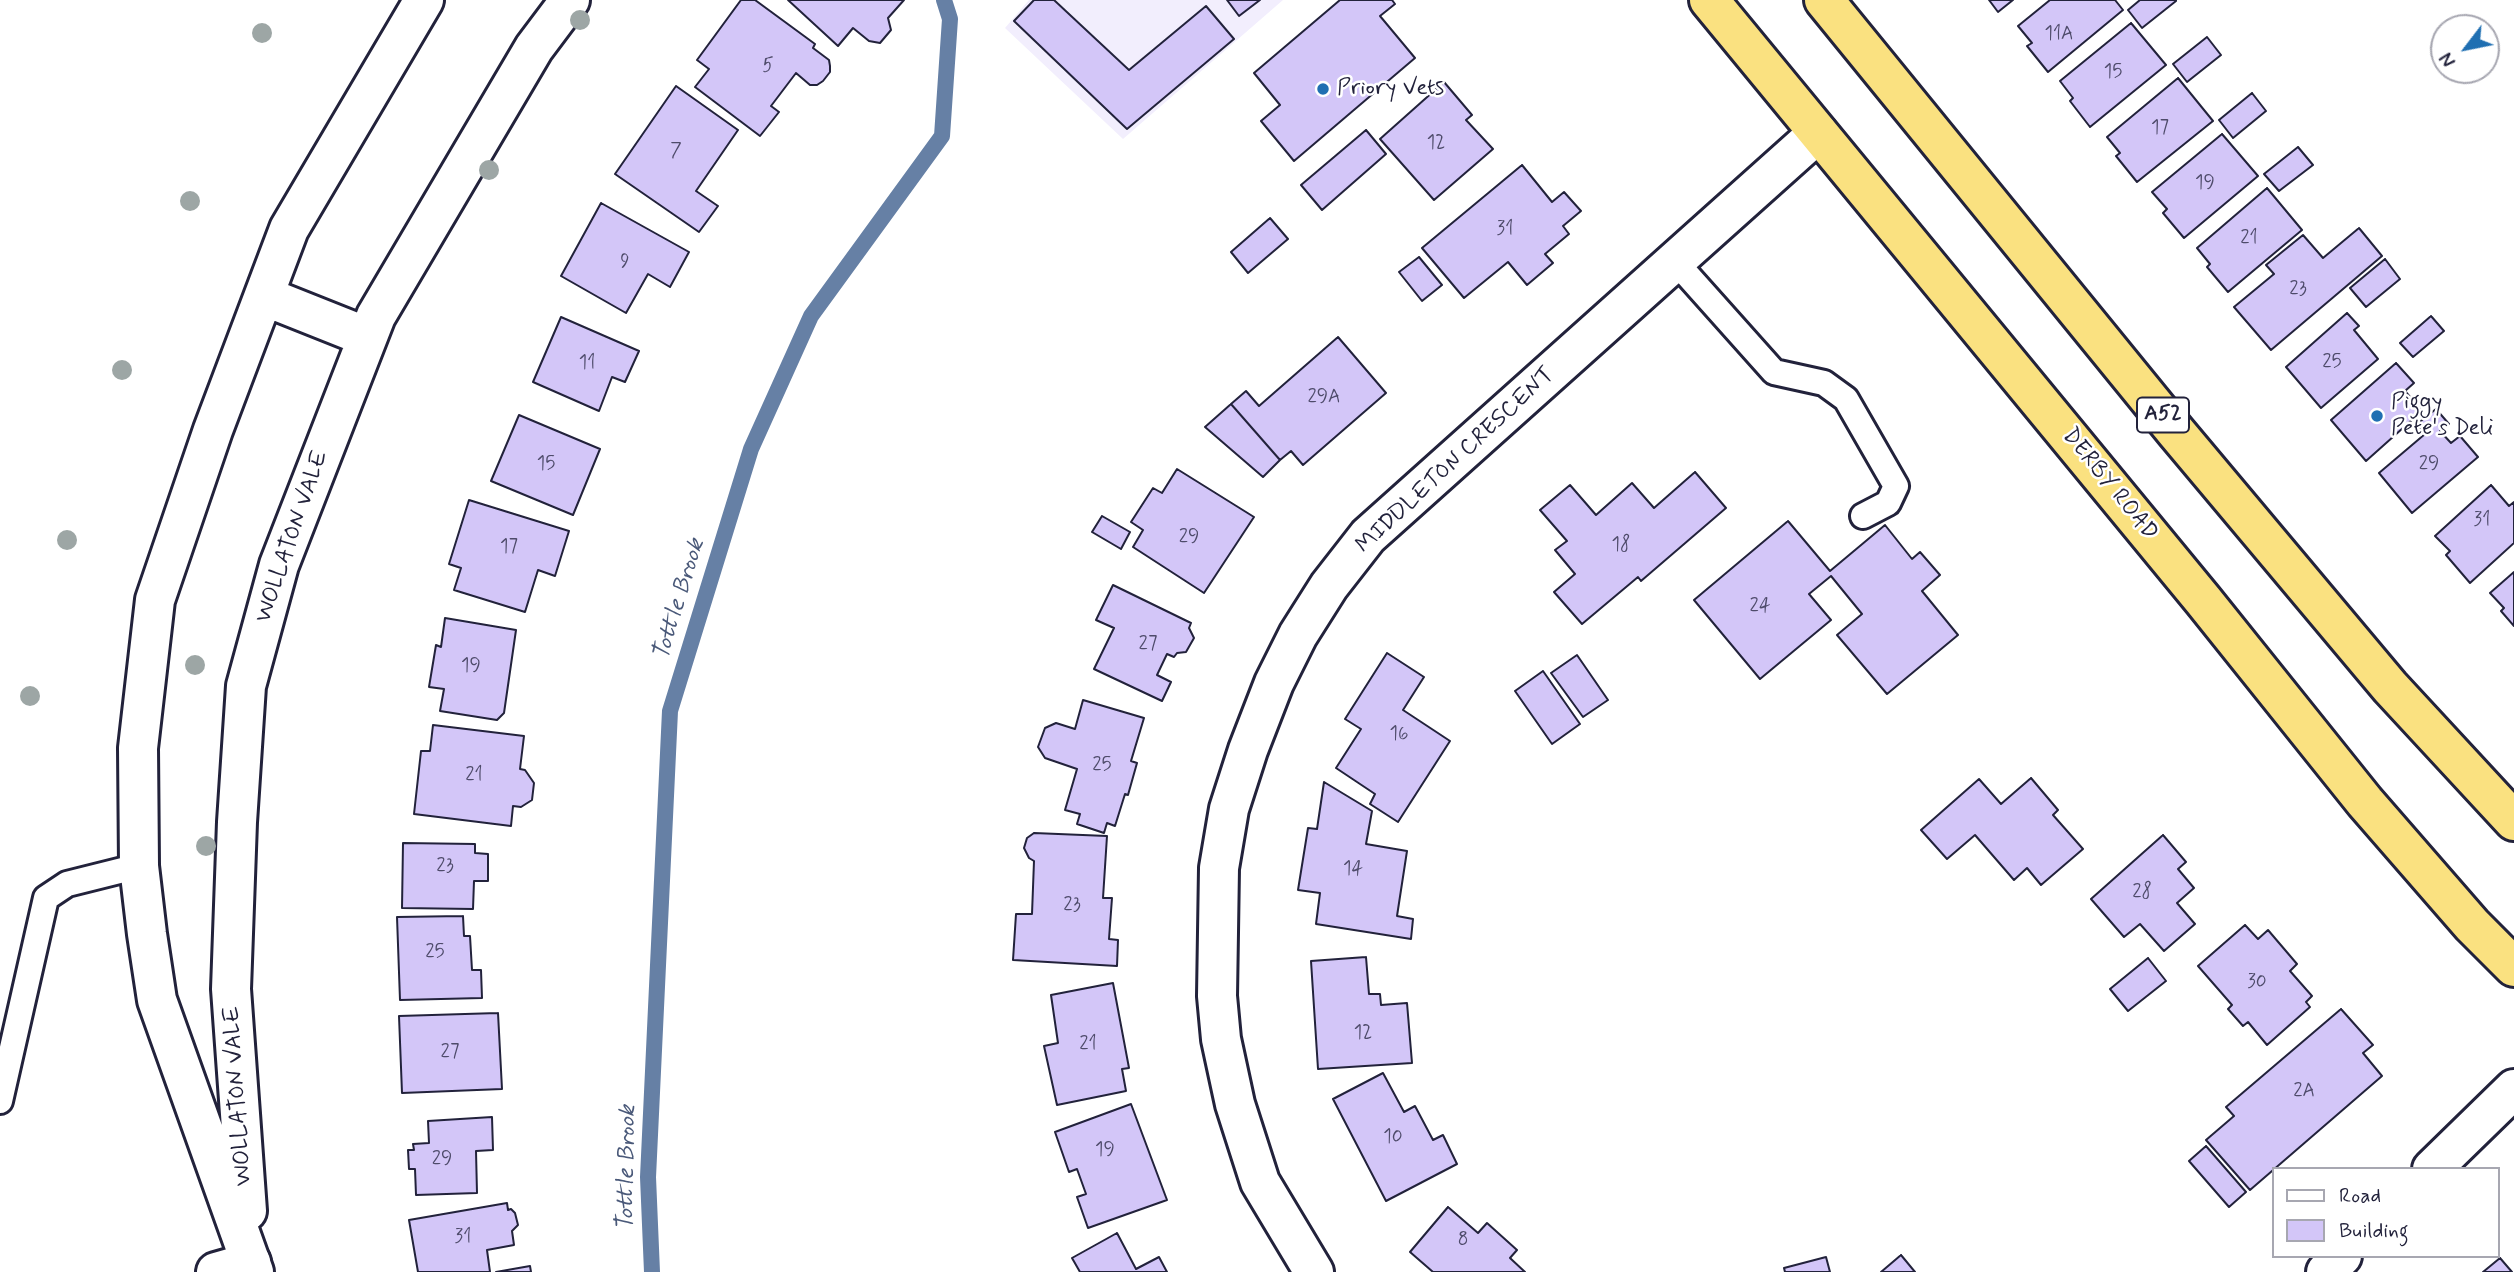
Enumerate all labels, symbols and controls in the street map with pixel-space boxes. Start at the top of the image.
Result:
north arrow [2430,14,2500,84]
house number: 11A [2044,24,2074,46]
text: N [2435,47,2462,71]
house number: 5 [762,56,774,78]
house number: 15 [2104,62,2122,84]
place label: Priory Vets [1337,75,1444,103]
marker: Priory Vets [1315,81,1331,97]
house number: 17 [2151,118,2169,140]
house number: 12 [1427,133,1445,155]
house number: 7 [670,141,682,163]
house number: 19 [2195,173,2215,195]
house number: 31 [1497,219,1513,241]
house number: 21 [2240,228,2258,250]
house number: 9 [620,252,630,274]
house number: 23 [2289,279,2307,301]
house number: 25 [2322,352,2342,374]
house number: 11 [579,353,595,375]
street label: MIDDLETON CRESCENT [1351,362,1561,560]
house number: 29A [1307,387,1341,409]
place label: Piggy Pete's Deli [2391,389,2493,443]
road number: A52 [2137,398,2189,432]
marker: Piggy Pete's Deli [2369,408,2385,424]
street label: DERBY ROAD [2055,423,2163,547]
street label: WOLLATON VALE [251,447,335,627]
house number: 15 [537,454,555,476]
house number: 29 [2419,454,2439,476]
house number: 31 [2474,510,2490,532]
house number: 29 [1179,527,1199,549]
house number: 18 [1612,535,1630,557]
water label: Tottle Brook [648,536,712,664]
house number: 17 [500,537,518,559]
house number: 24 [1750,596,1770,618]
house number: 27 [1139,634,1157,656]
house number: 19 [461,656,481,678]
house number: 16 [1390,724,1408,746]
house number: 25 [1092,755,1112,777]
house number: 21 [465,765,483,787]
house number: 23 [436,856,454,878]
house number: 14 [1343,859,1363,881]
house number: 28 [2132,882,2152,904]
house number: 23 [1063,895,1081,917]
house number: 25 [425,942,445,964]
house number: 30 [2247,972,2267,994]
street label: WOLLATON VALE [219,1005,259,1187]
house number: 12 [1354,1023,1372,1045]
house number: 21 [1079,1034,1097,1056]
house number: 27 [441,1042,459,1064]
house number: 2A [2293,1081,2315,1103]
water label: Tottle Brook [613,1105,643,1231]
house number: 10 [1383,1127,1403,1149]
house number: 19 [1095,1140,1115,1162]
house number: 29 [432,1149,452,1171]
legend [2272,1167,2500,1258]
text: Road [2339,1182,2381,1210]
text: Building [2339,1217,2409,1245]
house number: 31 [455,1227,471,1249]
house number: 8 [1458,1230,1468,1252]

